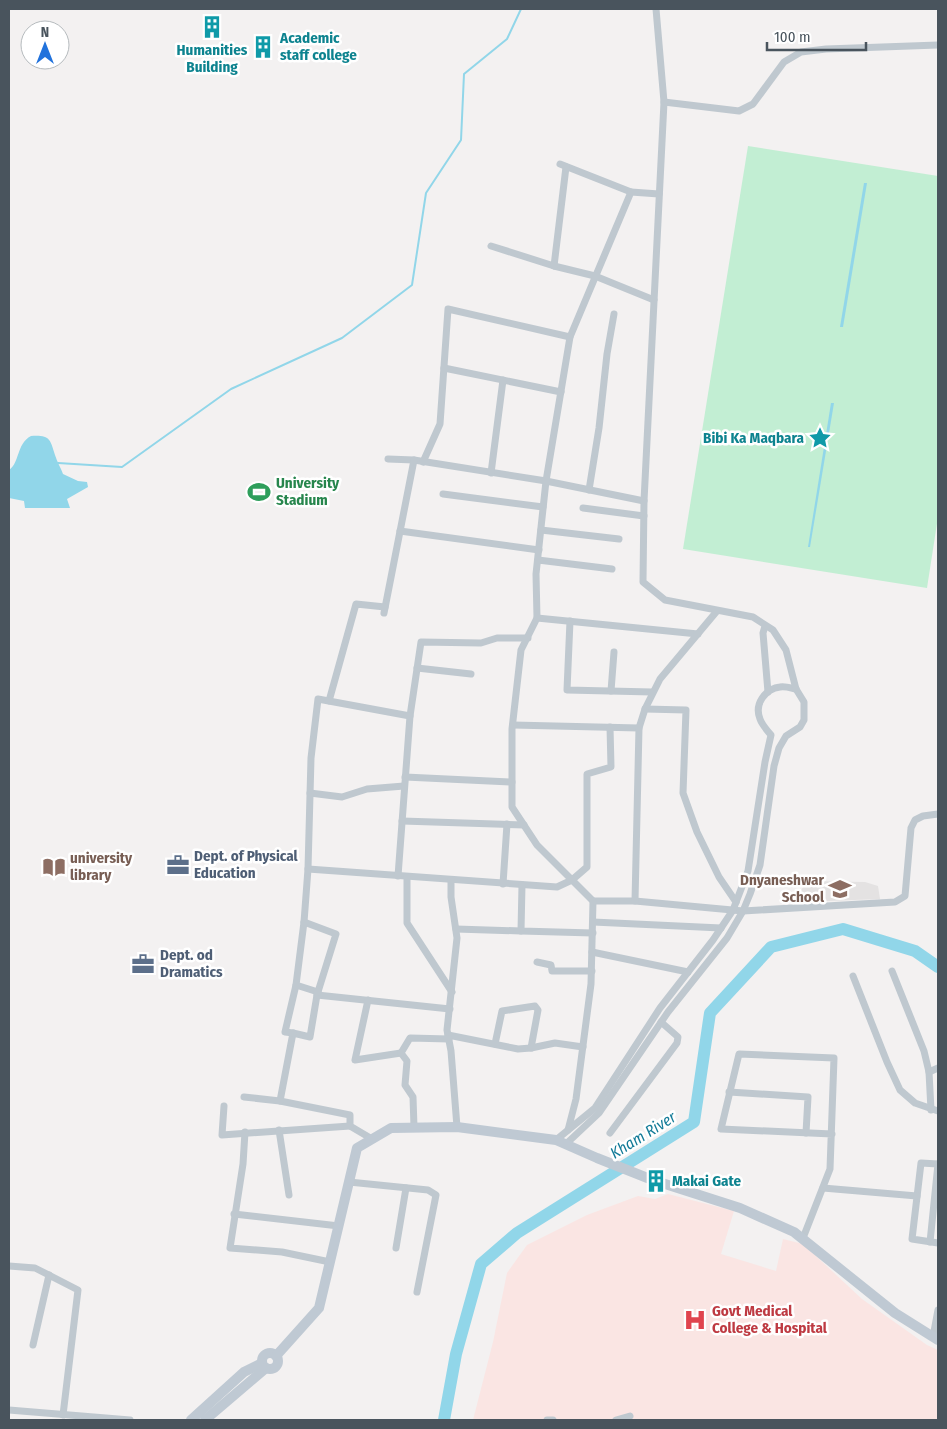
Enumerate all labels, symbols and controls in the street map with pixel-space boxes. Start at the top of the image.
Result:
building icon: Humanities Building [199,14,225,40]
north arrow [20,20,70,70]
scale bar [767,20,866,52]
text: N [41,24,49,41]
text: 100 m [774,28,811,46]
place label: Academic staff college [279,29,357,64]
building icon: Academic staff college [250,34,276,60]
place label: Humanities Building [177,41,248,76]
place icon: Bibi Ka Maqbara [807,425,833,451]
place label: Bibi Ka Maqbara [703,429,805,447]
place label: University Stadium [276,474,340,509]
sports icon: University Stadium [246,479,272,505]
place label: Dept. of Physical Education [194,847,298,882]
place label: university library [70,849,133,884]
office icon: Dept. of Physical Education [165,852,191,878]
library icon: university library [41,854,67,880]
place label: Dnyaneshwar School [740,871,825,906]
school or university icon: Dnyaneshwar School [827,876,853,902]
place label: Dept. od Dramatics [160,946,223,981]
office icon: Dept. od Dramatics [130,951,156,977]
water label: Kham River [607,1107,680,1163]
building icon: Makai Gate [643,1168,669,1194]
place label: Makai Gate [672,1172,741,1190]
place label: Govt Medical College & Hospital [712,1302,828,1337]
hospital icon: Govt Medical College & Hospital [682,1307,708,1333]

